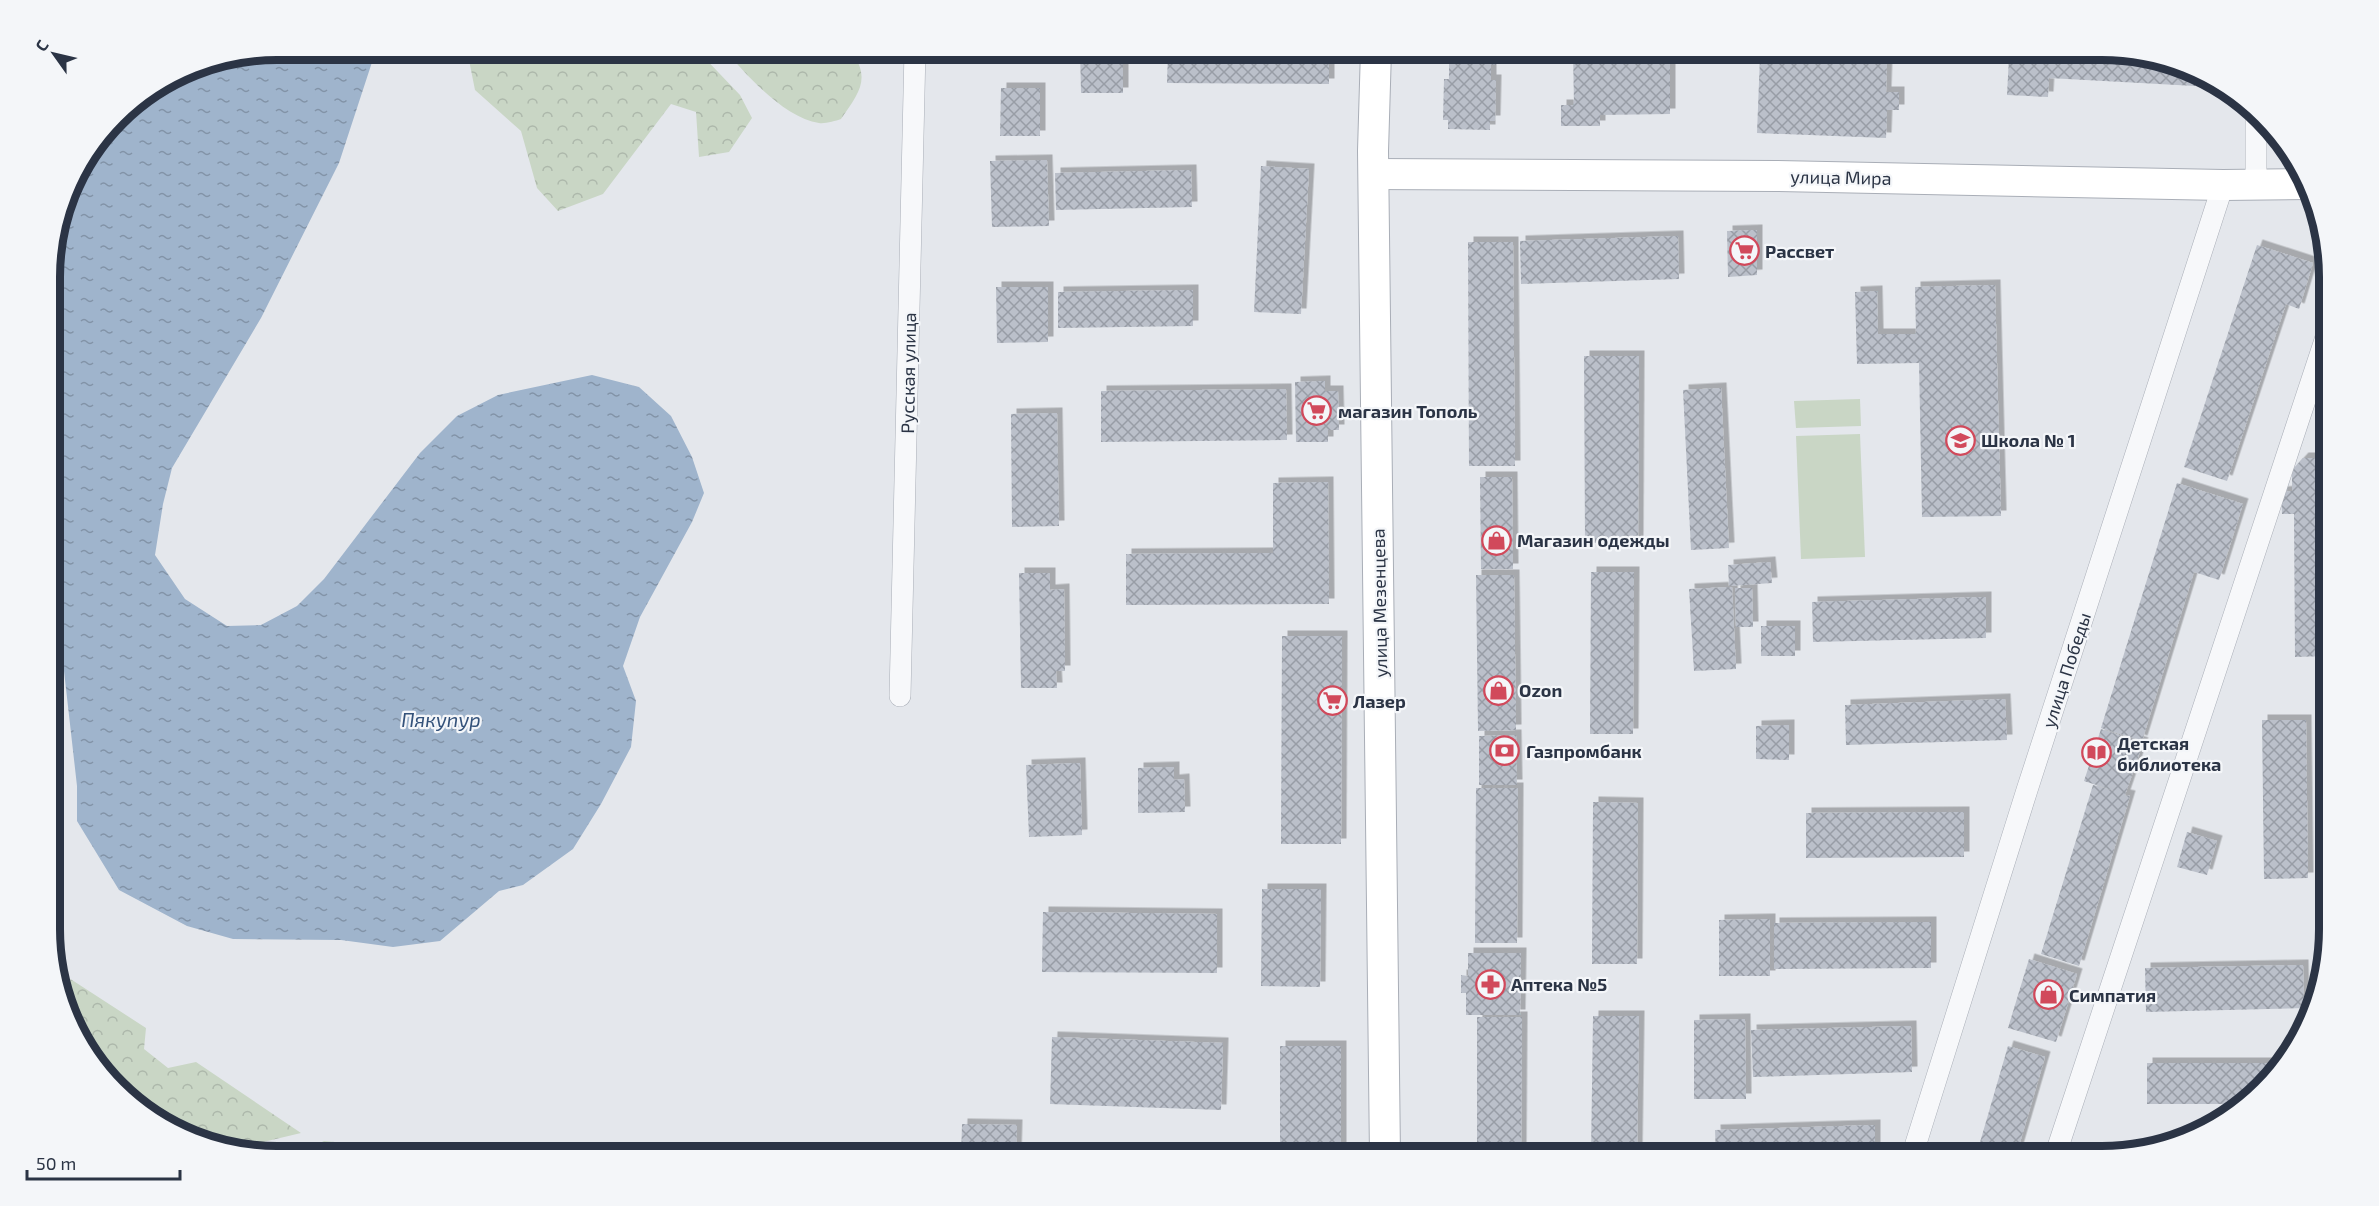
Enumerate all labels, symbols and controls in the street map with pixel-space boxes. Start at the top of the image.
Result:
north arrow [24,24,84,84]
text: С [31,36,52,55]
street label: улица Мира [1790,165,1892,189]
supermarket icon: Рассвет [1728,235,1760,267]
place label: Рассвет [1765,240,1834,262]
street label: Русская улица [896,312,920,434]
supermarket icon: магазин Тополь [1301,395,1333,427]
place label: магазин Тополь [1338,400,1478,422]
school or university icon: Школа № 1 [1944,424,1976,456]
place label: Школа № 1 [1981,429,2076,451]
shop icon: Магазин одежды [1480,524,1512,556]
street label: улица Мезенцева [1367,528,1391,678]
place label: Магазин одежды [1517,529,1670,551]
street label: улица Победы [2037,610,2095,730]
shop icon: Ozon [1482,674,1514,706]
place label: Ozon [1519,679,1562,701]
supermarket icon: Лазер [1316,685,1348,717]
place label: Лазер [1353,690,1406,712]
water label: Пякупур [401,707,481,731]
place label: Детская библиотека [2117,732,2221,775]
bank icon: Газпромбанк [1489,735,1521,767]
library icon: Детская библиотека [2080,737,2112,769]
place label: Газпромбанк [1526,740,1642,762]
pharmacy icon: Аптека №5 [1474,968,1506,1000]
place label: Аптека №5 [1511,973,1607,995]
shop icon: Симпатия [2032,979,2064,1011]
place label: Симпатия [2069,984,2156,1006]
scale bar [27,1143,180,1181]
text: 50 m [36,1152,76,1174]

